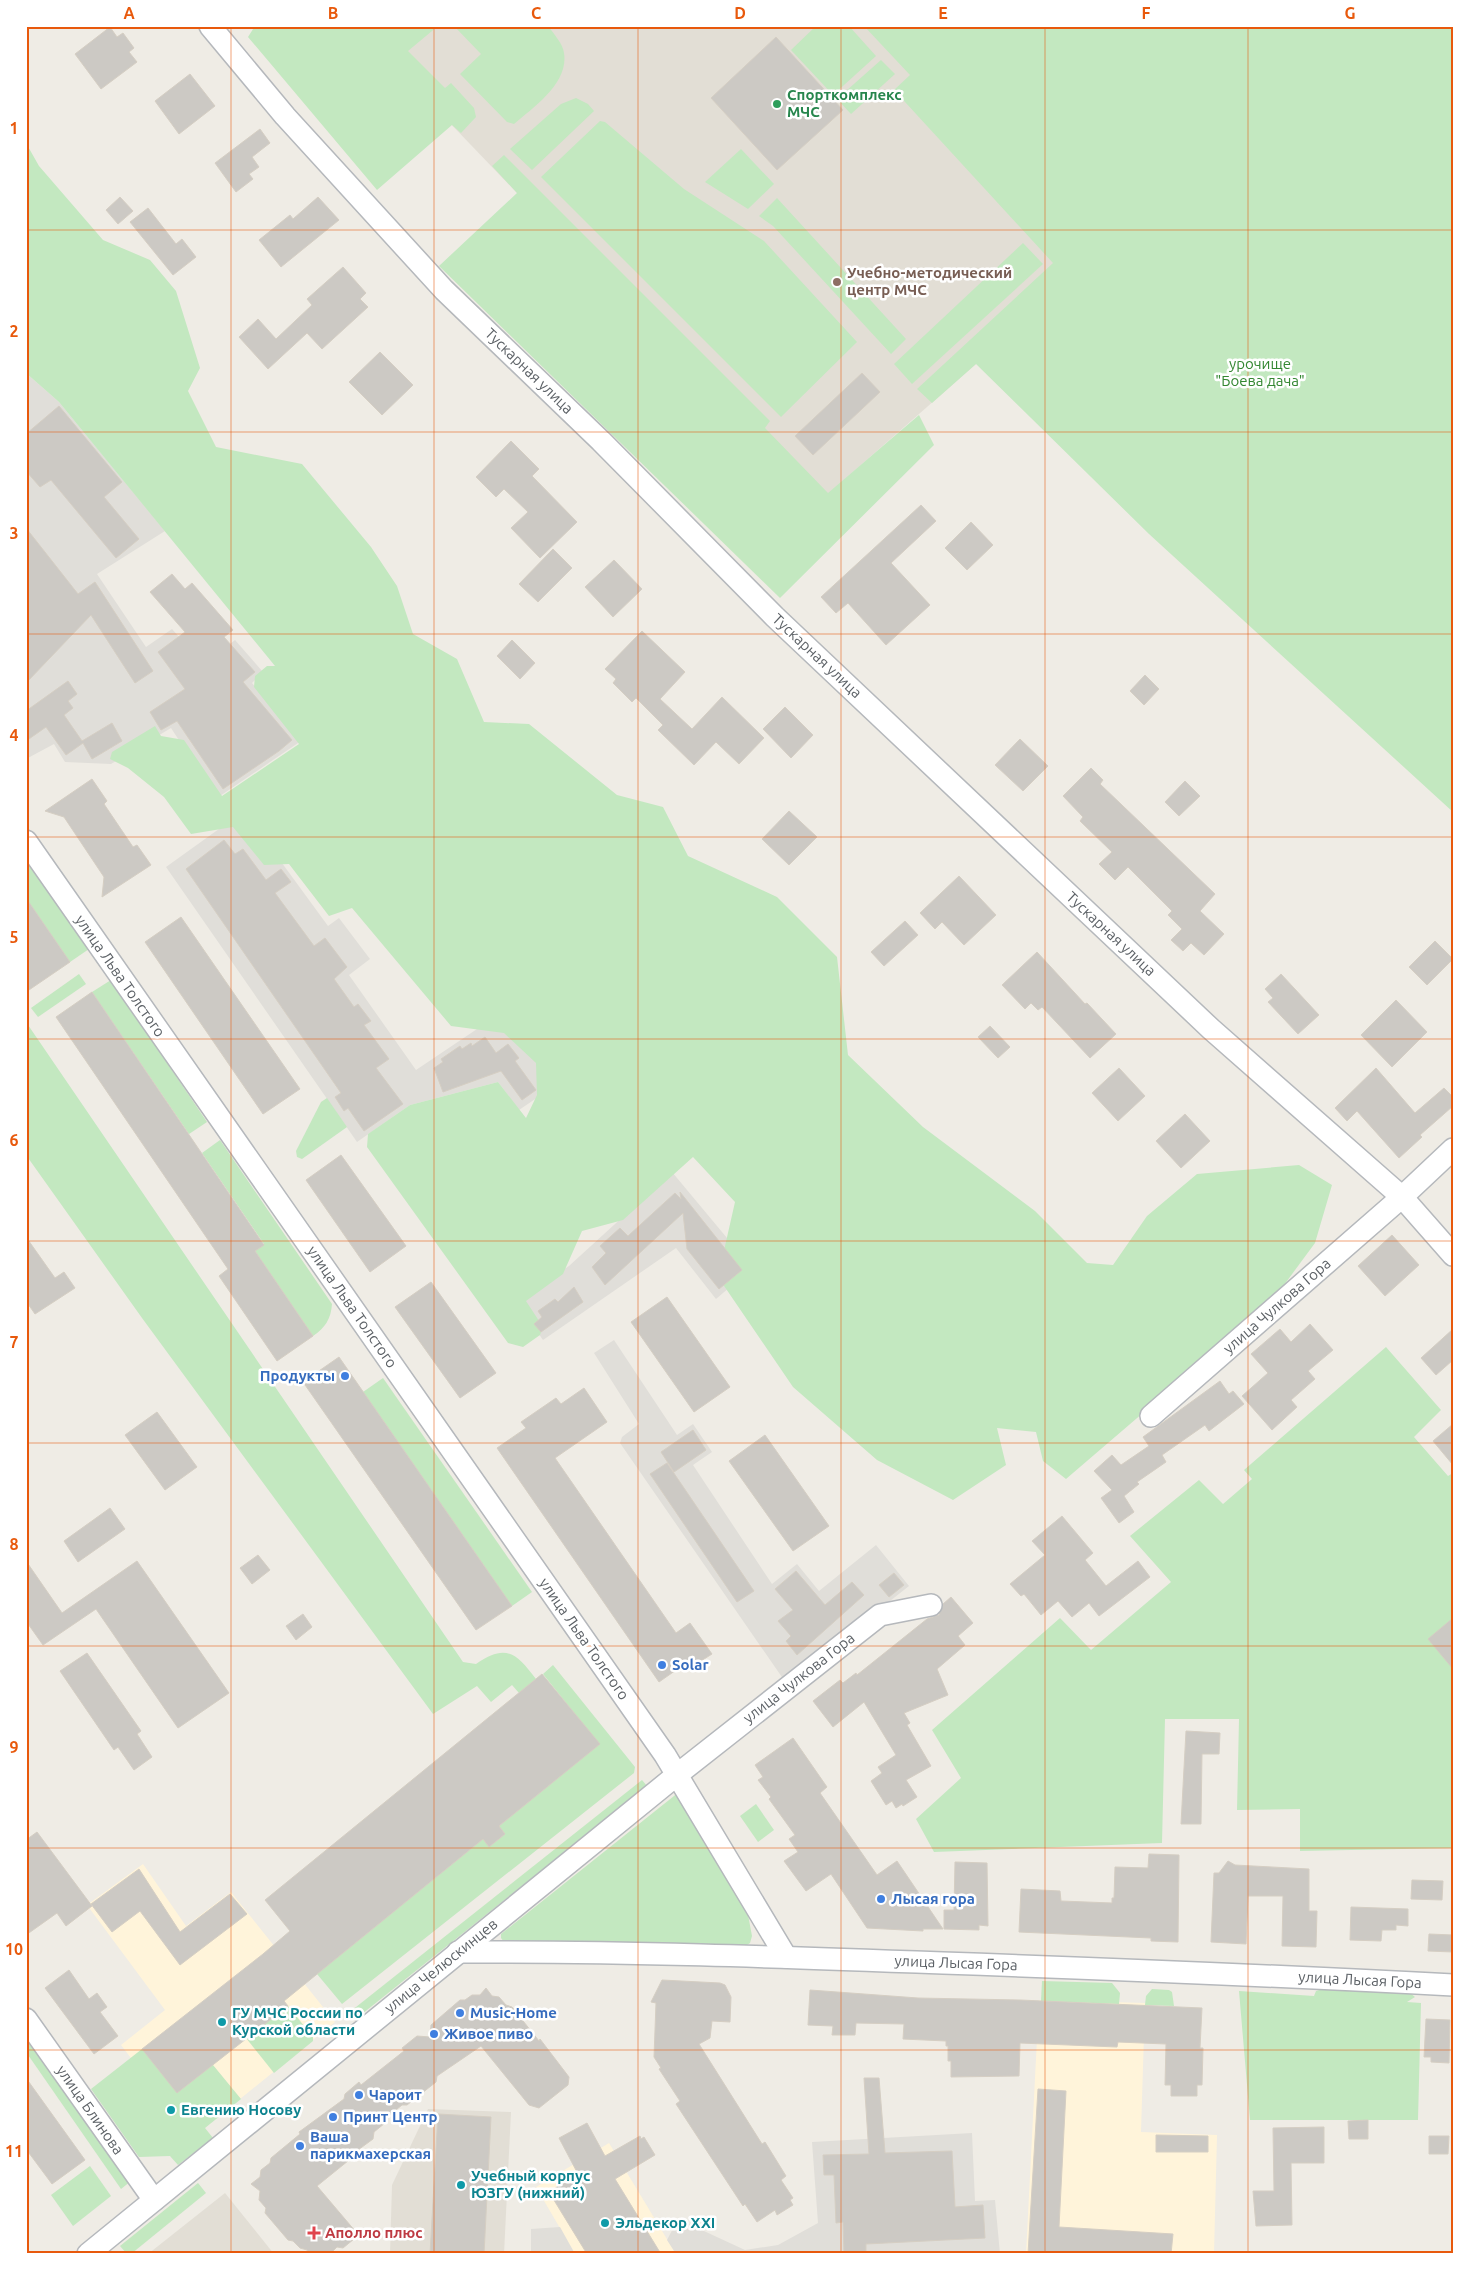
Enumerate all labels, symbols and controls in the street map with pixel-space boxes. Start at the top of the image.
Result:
text: A [123,4,135,22]
text: B [328,4,338,22]
text: C [531,4,541,22]
text: D [734,4,746,22]
text: E [938,4,948,22]
text: F [1142,4,1151,22]
text: G [1344,4,1356,22]
place label: Спорткомплекс МЧС [787,86,902,120]
marker: Спорткомплекс МЧС [771,98,783,110]
text: 1 [9,119,19,137]
place label: Учебно-методический центр МЧС [847,264,1012,298]
marker: Учебно-методический центр МЧС [831,276,843,288]
text: 2 [9,322,19,340]
street label: Тускарная улица [482,324,577,417]
park label: урочище "Боева дача" [1215,355,1305,389]
text: 3 [9,524,19,542]
street label: Тускарная улица [769,610,865,701]
text: 4 [9,726,19,744]
street label: Тускарная улица [1063,888,1159,979]
street label: улица Льва Толстого [72,912,169,1040]
text: 5 [9,928,19,946]
text: 6 [9,1131,19,1149]
street label: улица Льва Толстого [304,1243,401,1371]
street label: улица Чулкова Гора [1220,1254,1334,1357]
text: 7 [9,1333,19,1351]
place label: Продукты [260,1367,335,1384]
marker: Продукты [339,1370,351,1382]
text: 8 [9,1535,19,1553]
street label: улица Льва Толстого [536,1575,633,1703]
street label: улица Чулкова Гора [740,1629,858,1726]
place label: Solar [672,1656,709,1673]
marker: Solar [656,1659,668,1671]
text: 9 [9,1738,19,1756]
place label: Лысая гора [891,1890,975,1907]
marker: Лысая гора [875,1893,887,1905]
street label: улица Челюскинцев [381,1915,501,2016]
text: 10 [5,1940,23,1958]
street label: улица Лысая Гора [894,1952,1018,1973]
street label: улица Лысая Гора [1298,1968,1422,1991]
place label: ГУ МЧС России по Курской области [232,2004,363,2038]
place label: Music-Home [470,2004,557,2021]
marker: Music-Home [454,2007,466,2019]
marker: ГУ МЧС России по Курской области [216,2016,228,2028]
place label: Живое пиво [444,2025,533,2042]
marker: Живое пиво [428,2028,440,2040]
street label: улица Блинова [53,2062,127,2158]
place label: Чароит [369,2086,422,2103]
marker: Чароит [353,2089,365,2101]
place label: Евгению Носову [181,2101,301,2118]
marker: Евгению Носову [165,2104,177,2116]
place label: Принт Центр [343,2108,438,2125]
marker: Принт Центр [327,2111,339,2123]
place label: Ваша парикмахерская [310,2128,431,2162]
marker: Ваша парикмахерская [294,2140,306,2152]
text: 11 [5,2142,23,2160]
place label: Учебный корпус ЮЗГУ (нижний) [471,2167,590,2201]
marker: Учебный корпус ЮЗГУ (нижний) [455,2179,467,2191]
place label: Эльдекор XXI [615,2214,715,2231]
marker: Эльдекор XXI [599,2217,611,2229]
place label: Аполло плюс [325,2224,423,2241]
marker: Аполло плюс [307,2226,321,2240]

